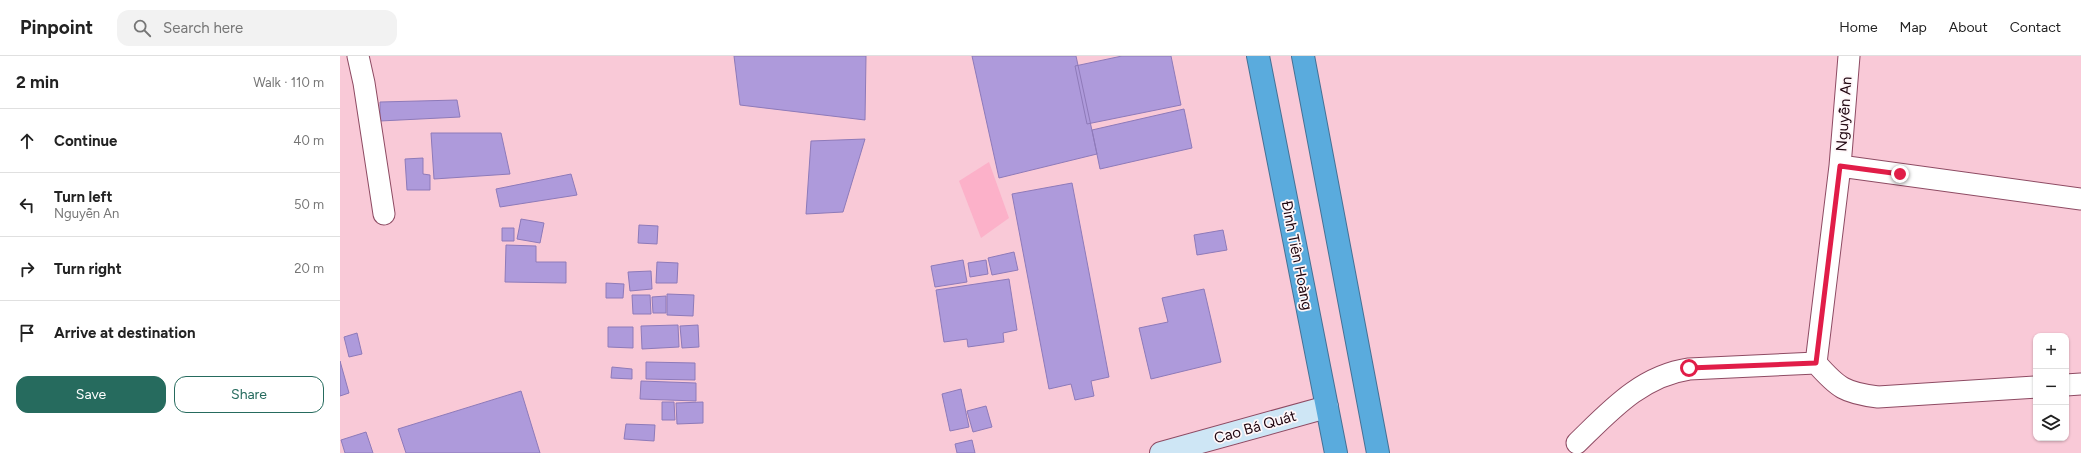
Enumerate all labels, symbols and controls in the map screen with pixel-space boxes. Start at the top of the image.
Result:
search box [117,10,397,46]
text: Pinpoint [20,16,93,39]
icon: search [131,17,153,39]
text: Search here [163,19,243,37]
text: Home [1839,19,1878,36]
text: Map [1900,19,1927,36]
text: About [1949,19,1988,36]
text: Contact [2010,19,2061,36]
text: 2 min [16,72,59,92]
text: Walk · 110 m [253,75,324,90]
street label: Nguyễn An [1832,76,1856,152]
icon: ahead [16,130,38,152]
text: Continue [54,132,117,150]
text: 40 m [293,133,324,148]
route end [1891,165,1909,183]
text: Turn left [54,188,112,206]
icon: left [16,194,38,216]
text: 50 m [294,197,324,212]
street label: Đinh Tiên Hoàng [1277,198,1317,312]
text: Nguyễn An [54,206,119,221]
icon: right [16,258,38,280]
text: Turn right [54,260,122,278]
text: 20 m [294,261,324,276]
icon: arrive [16,322,38,344]
text: Arrive at destination [54,324,195,342]
map controls [2033,333,2069,441]
button: + [2033,333,2069,369]
route start [1680,359,1698,377]
button: − [2033,369,2069,405]
button: Save [16,376,166,413]
button: Share [174,376,324,413]
button: layers [2033,405,2069,441]
street label: Cao Bá Quát [1212,407,1299,447]

